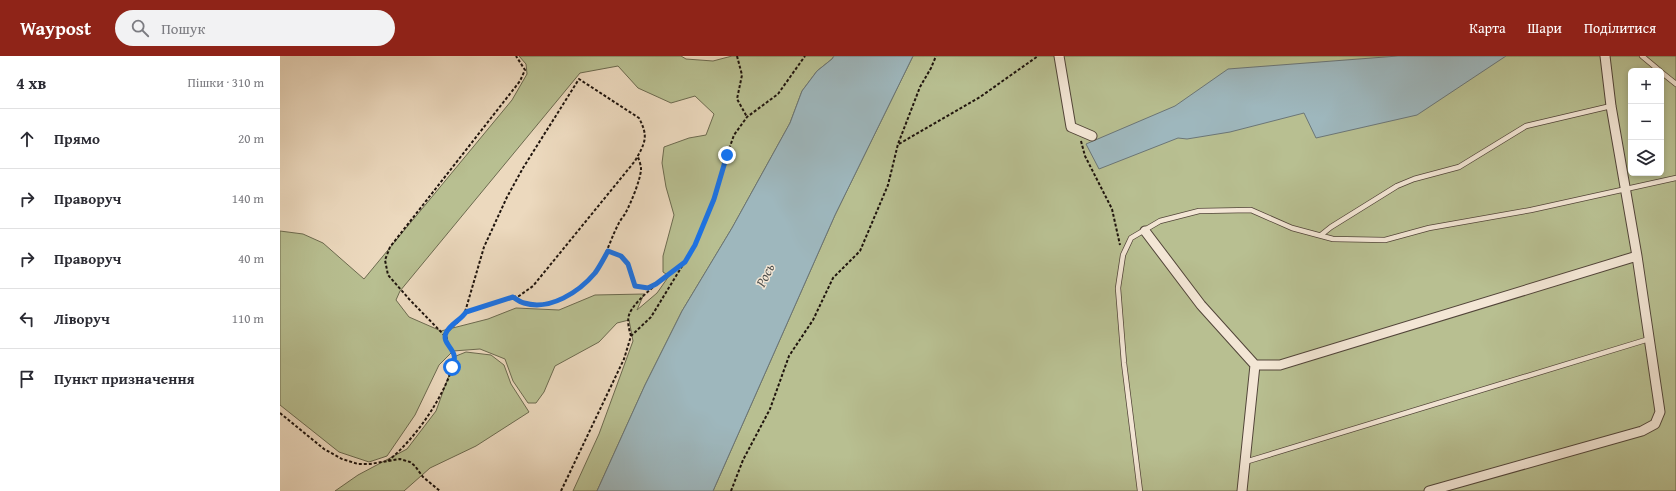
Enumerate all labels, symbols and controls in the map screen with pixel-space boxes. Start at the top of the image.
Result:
search box [115,10,395,46]
text: Waypost [20,14,91,42]
icon: search [129,17,151,39]
text: Пошук [161,18,205,39]
text: Карта [1469,18,1506,38]
text: Шари [1528,18,1562,38]
text: Поділитися [1584,18,1656,38]
map controls [1628,68,1664,176]
button: + [1628,68,1664,104]
text: 4 хв [16,70,46,95]
text: Пішки · 310 m [187,73,264,92]
button: − [1628,104,1664,140]
icon: ahead [16,128,38,150]
text: Прямо [54,128,100,149]
text: 20 m [238,129,264,148]
button: layers [1628,140,1664,176]
route end [718,146,736,164]
icon: right [16,188,38,210]
text: Праворуч [54,188,121,209]
text: 140 m [232,189,264,208]
icon: right [16,248,38,270]
text: Праворуч [54,248,121,269]
text: 40 m [238,249,264,268]
water label: Рось [750,259,780,291]
icon: left [16,308,38,330]
text: Ліворуч [54,308,110,329]
text: 110 m [232,309,264,328]
route start [443,358,461,376]
icon: arrive [16,368,38,390]
text: Пункт призначення [54,368,195,389]

